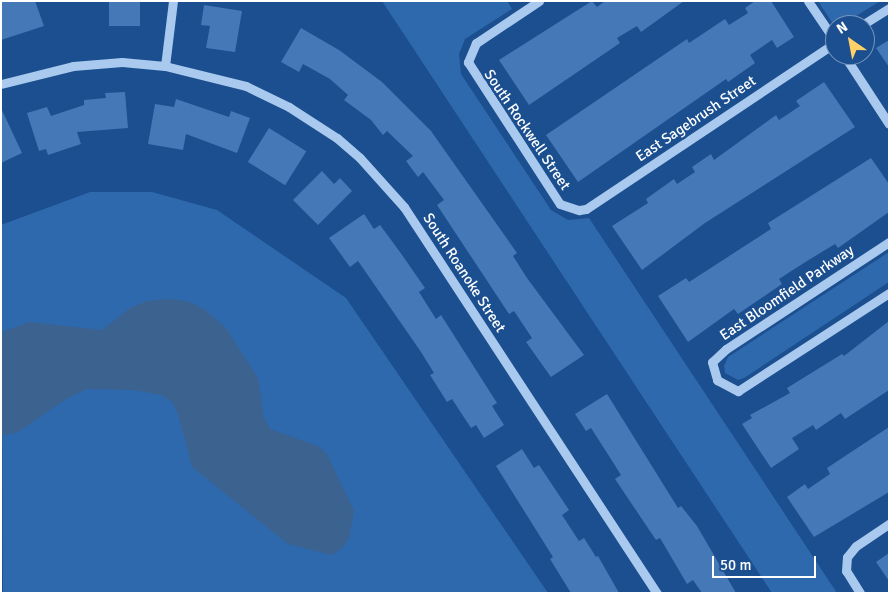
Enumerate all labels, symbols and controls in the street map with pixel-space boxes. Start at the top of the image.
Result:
north arrow [825,15,875,65]
text: N [833,18,851,38]
street label: South Rockwell Street [480,66,574,194]
street label: East Sagebrush Street [632,72,760,166]
street label: South Roanoke Street [419,210,509,336]
street label: East Bloomfield Parkway [717,241,857,345]
scale bar [715,546,819,578]
text: 50 m [720,556,751,574]

